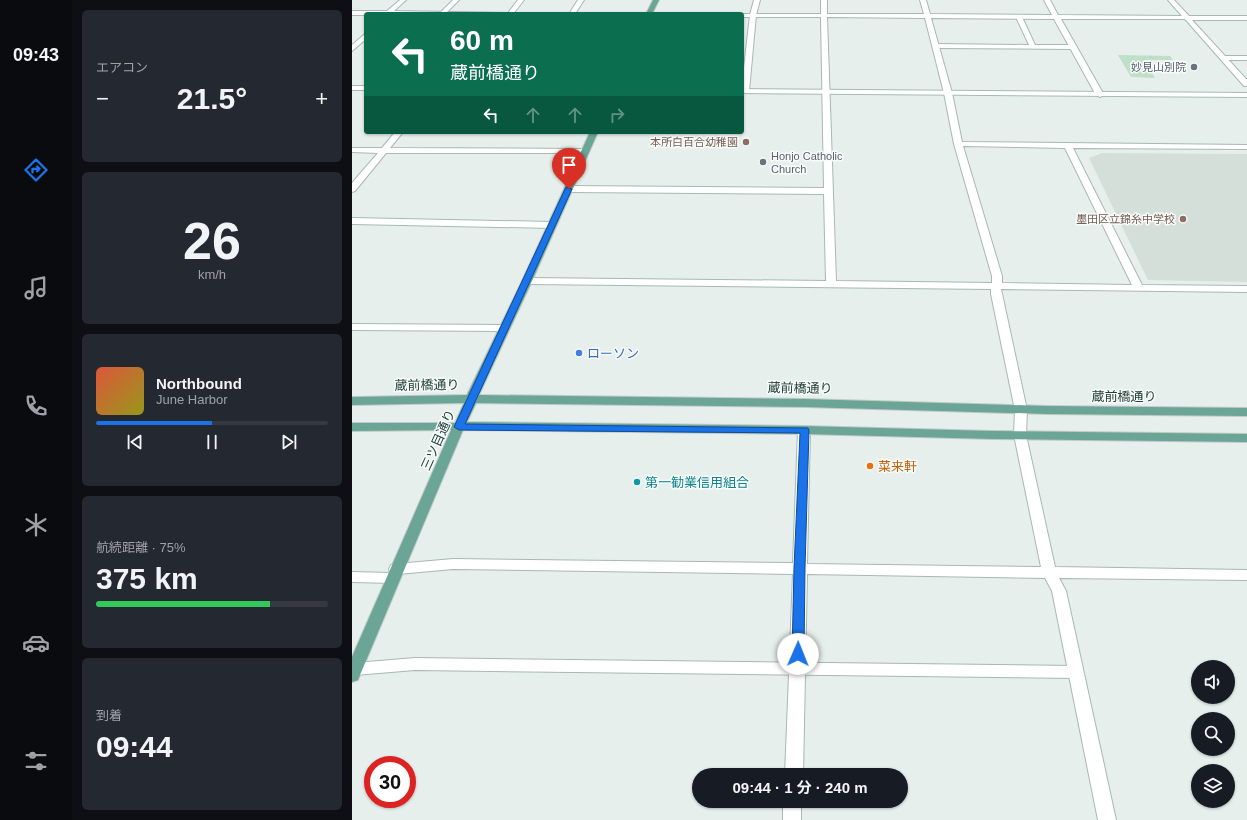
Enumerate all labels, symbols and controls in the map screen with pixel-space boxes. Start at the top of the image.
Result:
text: 60 m [450,25,514,56]
icon: left [384,28,436,80]
text: 09:43 [13,45,59,65]
text: エアコン [96,60,148,75]
place label: 妙見山別院 [1131,61,1186,73]
marker: 妙見山別院 [1189,62,1199,72]
text: 蔵前橋通り [450,63,540,83]
text: 21.5° [177,82,247,115]
text: − [96,86,109,111]
text: + [315,86,328,111]
icon: left [480,104,502,126]
icon: ahead [522,104,544,126]
icon: ahead [564,104,586,126]
icon: right [606,104,628,126]
place label: 本所白百合幼稚園 [650,136,738,148]
marker: 本所白百合幼稚園 [741,137,751,147]
pin [552,148,586,189]
place label: Honjo Catholic Church [771,150,843,175]
icon: arrive [558,154,580,176]
icon: directions [22,156,50,184]
marker: Honjo Catholic Church [758,157,768,167]
text: 26 [183,212,241,270]
place label: 墨田区立錦糸中学校 [1076,213,1175,225]
marker: 墨田区立錦糸中学校 [1178,214,1188,224]
text: km/h [198,267,226,282]
icon: music [22,274,50,302]
place label: ローソン [587,346,639,361]
marker: ローソン [574,348,584,358]
text: Northbound [156,375,242,392]
street label: 蔵前橋通り [394,377,460,393]
street label: 蔵前橋通り [767,380,833,396]
street label: 蔵前橋通り [1091,389,1157,404]
icon: phone [22,392,50,420]
text: June Harbor [156,392,228,407]
street label: 三ツ目通り [418,407,458,473]
icon: previous [124,431,146,453]
icon: pause [201,431,223,453]
icon: next [278,431,300,453]
place label: 菜来軒 [878,459,917,474]
marker: 菜来軒 [865,461,875,471]
place label: 第一勧業信用組合 [645,475,749,490]
marker: 第一勧業信用組合 [632,477,642,487]
icon: climate [22,511,50,539]
text: 航続距離 · 75% [96,540,186,555]
text: 375 km [96,562,198,595]
icon: car [22,629,50,657]
position arrow [777,633,819,675]
map controls [1191,660,1235,808]
button: sound [1191,660,1235,704]
text: 到着 [96,708,122,723]
button: search [1191,712,1235,756]
text: 09:44 [96,730,173,763]
icon: filters [22,747,50,775]
speed limit sign: 30 [364,756,416,808]
button: layers [1191,764,1235,808]
text: 09:44 · 1 分 · 240 m [732,779,868,796]

